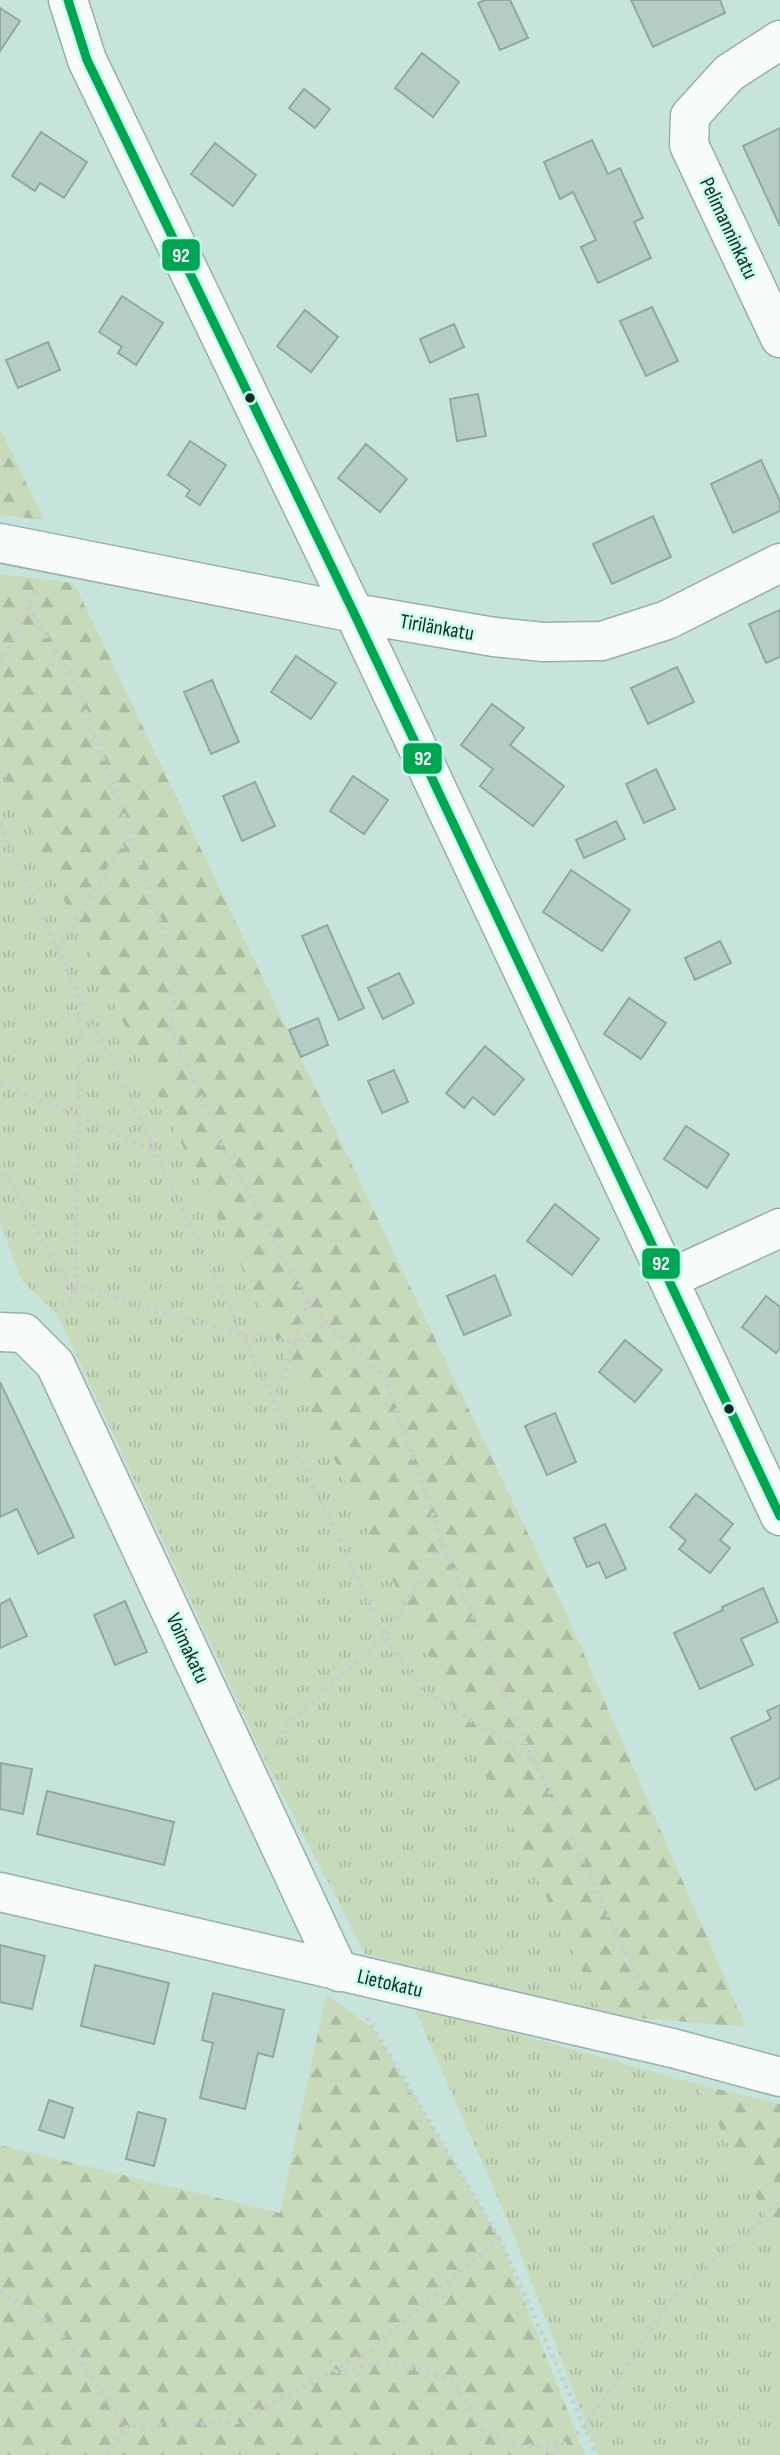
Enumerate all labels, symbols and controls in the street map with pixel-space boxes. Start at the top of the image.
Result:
street label: Pelimanninkatu [694,173,763,283]
line badge: 92 [161,238,201,272]
text: 92 [172,245,190,268]
unlabelled marker [243,391,257,405]
street label: Tirilänkatu [398,609,476,646]
line badge: 92 [402,742,443,775]
text: 92 [414,748,432,771]
line badge: 92 [641,1247,681,1280]
text: 92 [652,1253,670,1276]
unlabelled marker [722,1402,736,1416]
street label: Voimakatu [161,1609,215,1687]
street label: Lietokatu [355,1964,425,2003]

